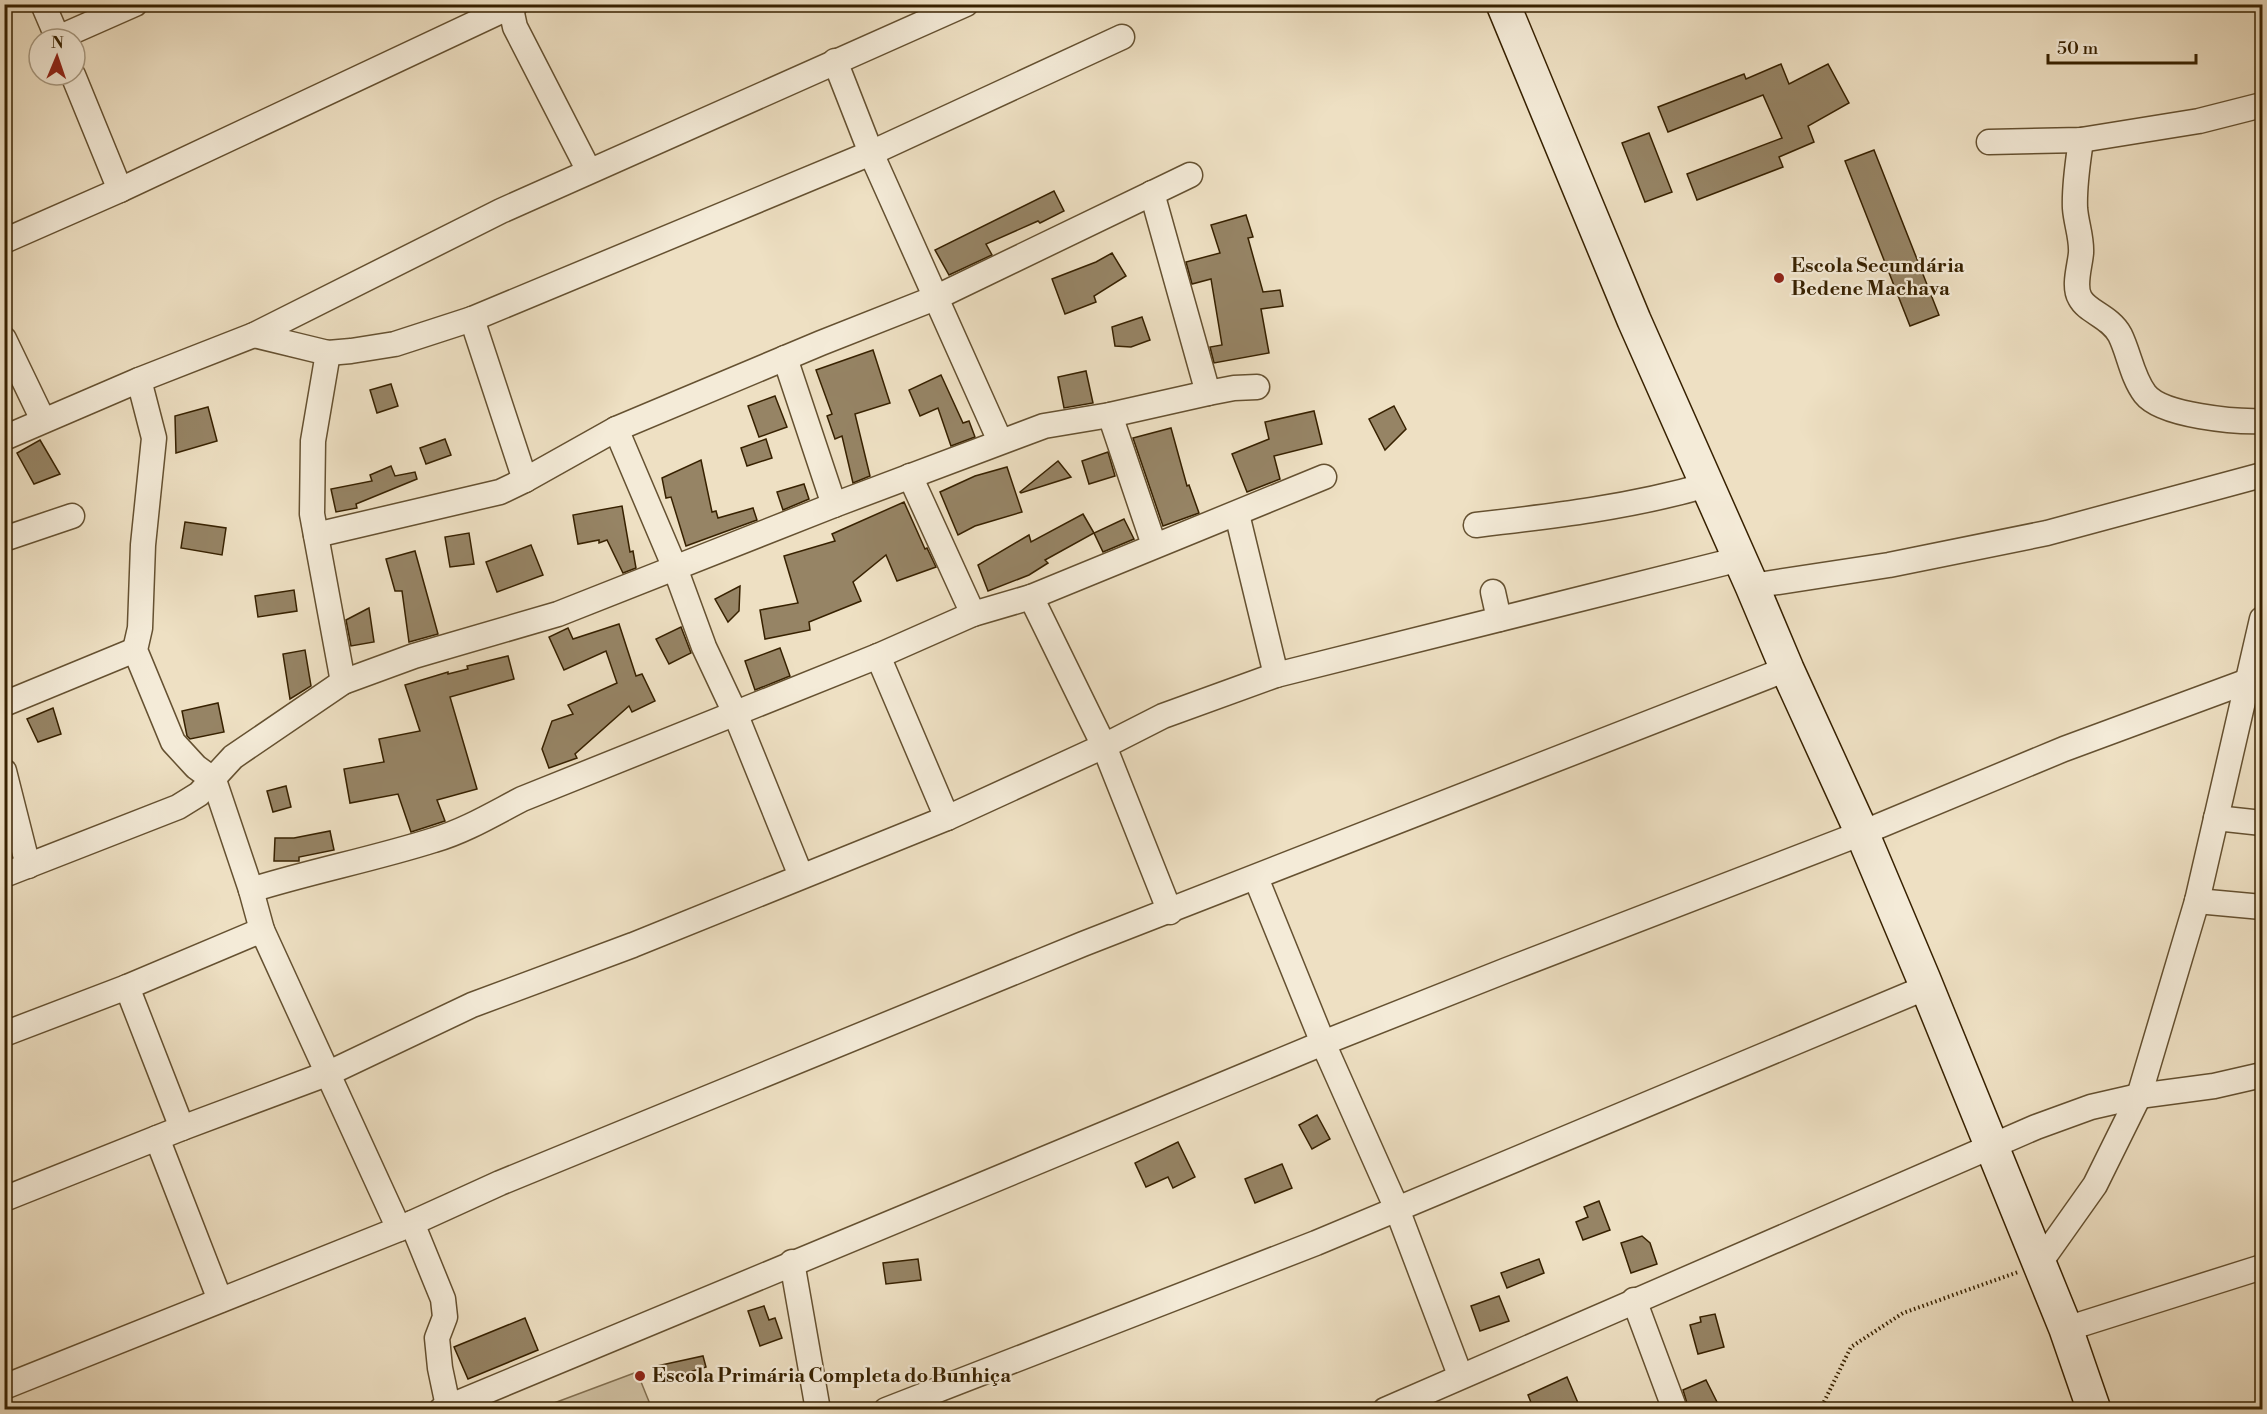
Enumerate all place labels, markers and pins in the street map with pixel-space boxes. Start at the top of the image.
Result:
place label: Escola Secundária Bedene Machava [1791,254,1965,302]
marker: Escola Secundária Bedene Machava [1772,271,1786,285]
place label: Escola Primária Completa do Bunhiça [652,1364,1011,1389]
marker: Escola Primária Completa do Bunhiça [633,1369,647,1383]

